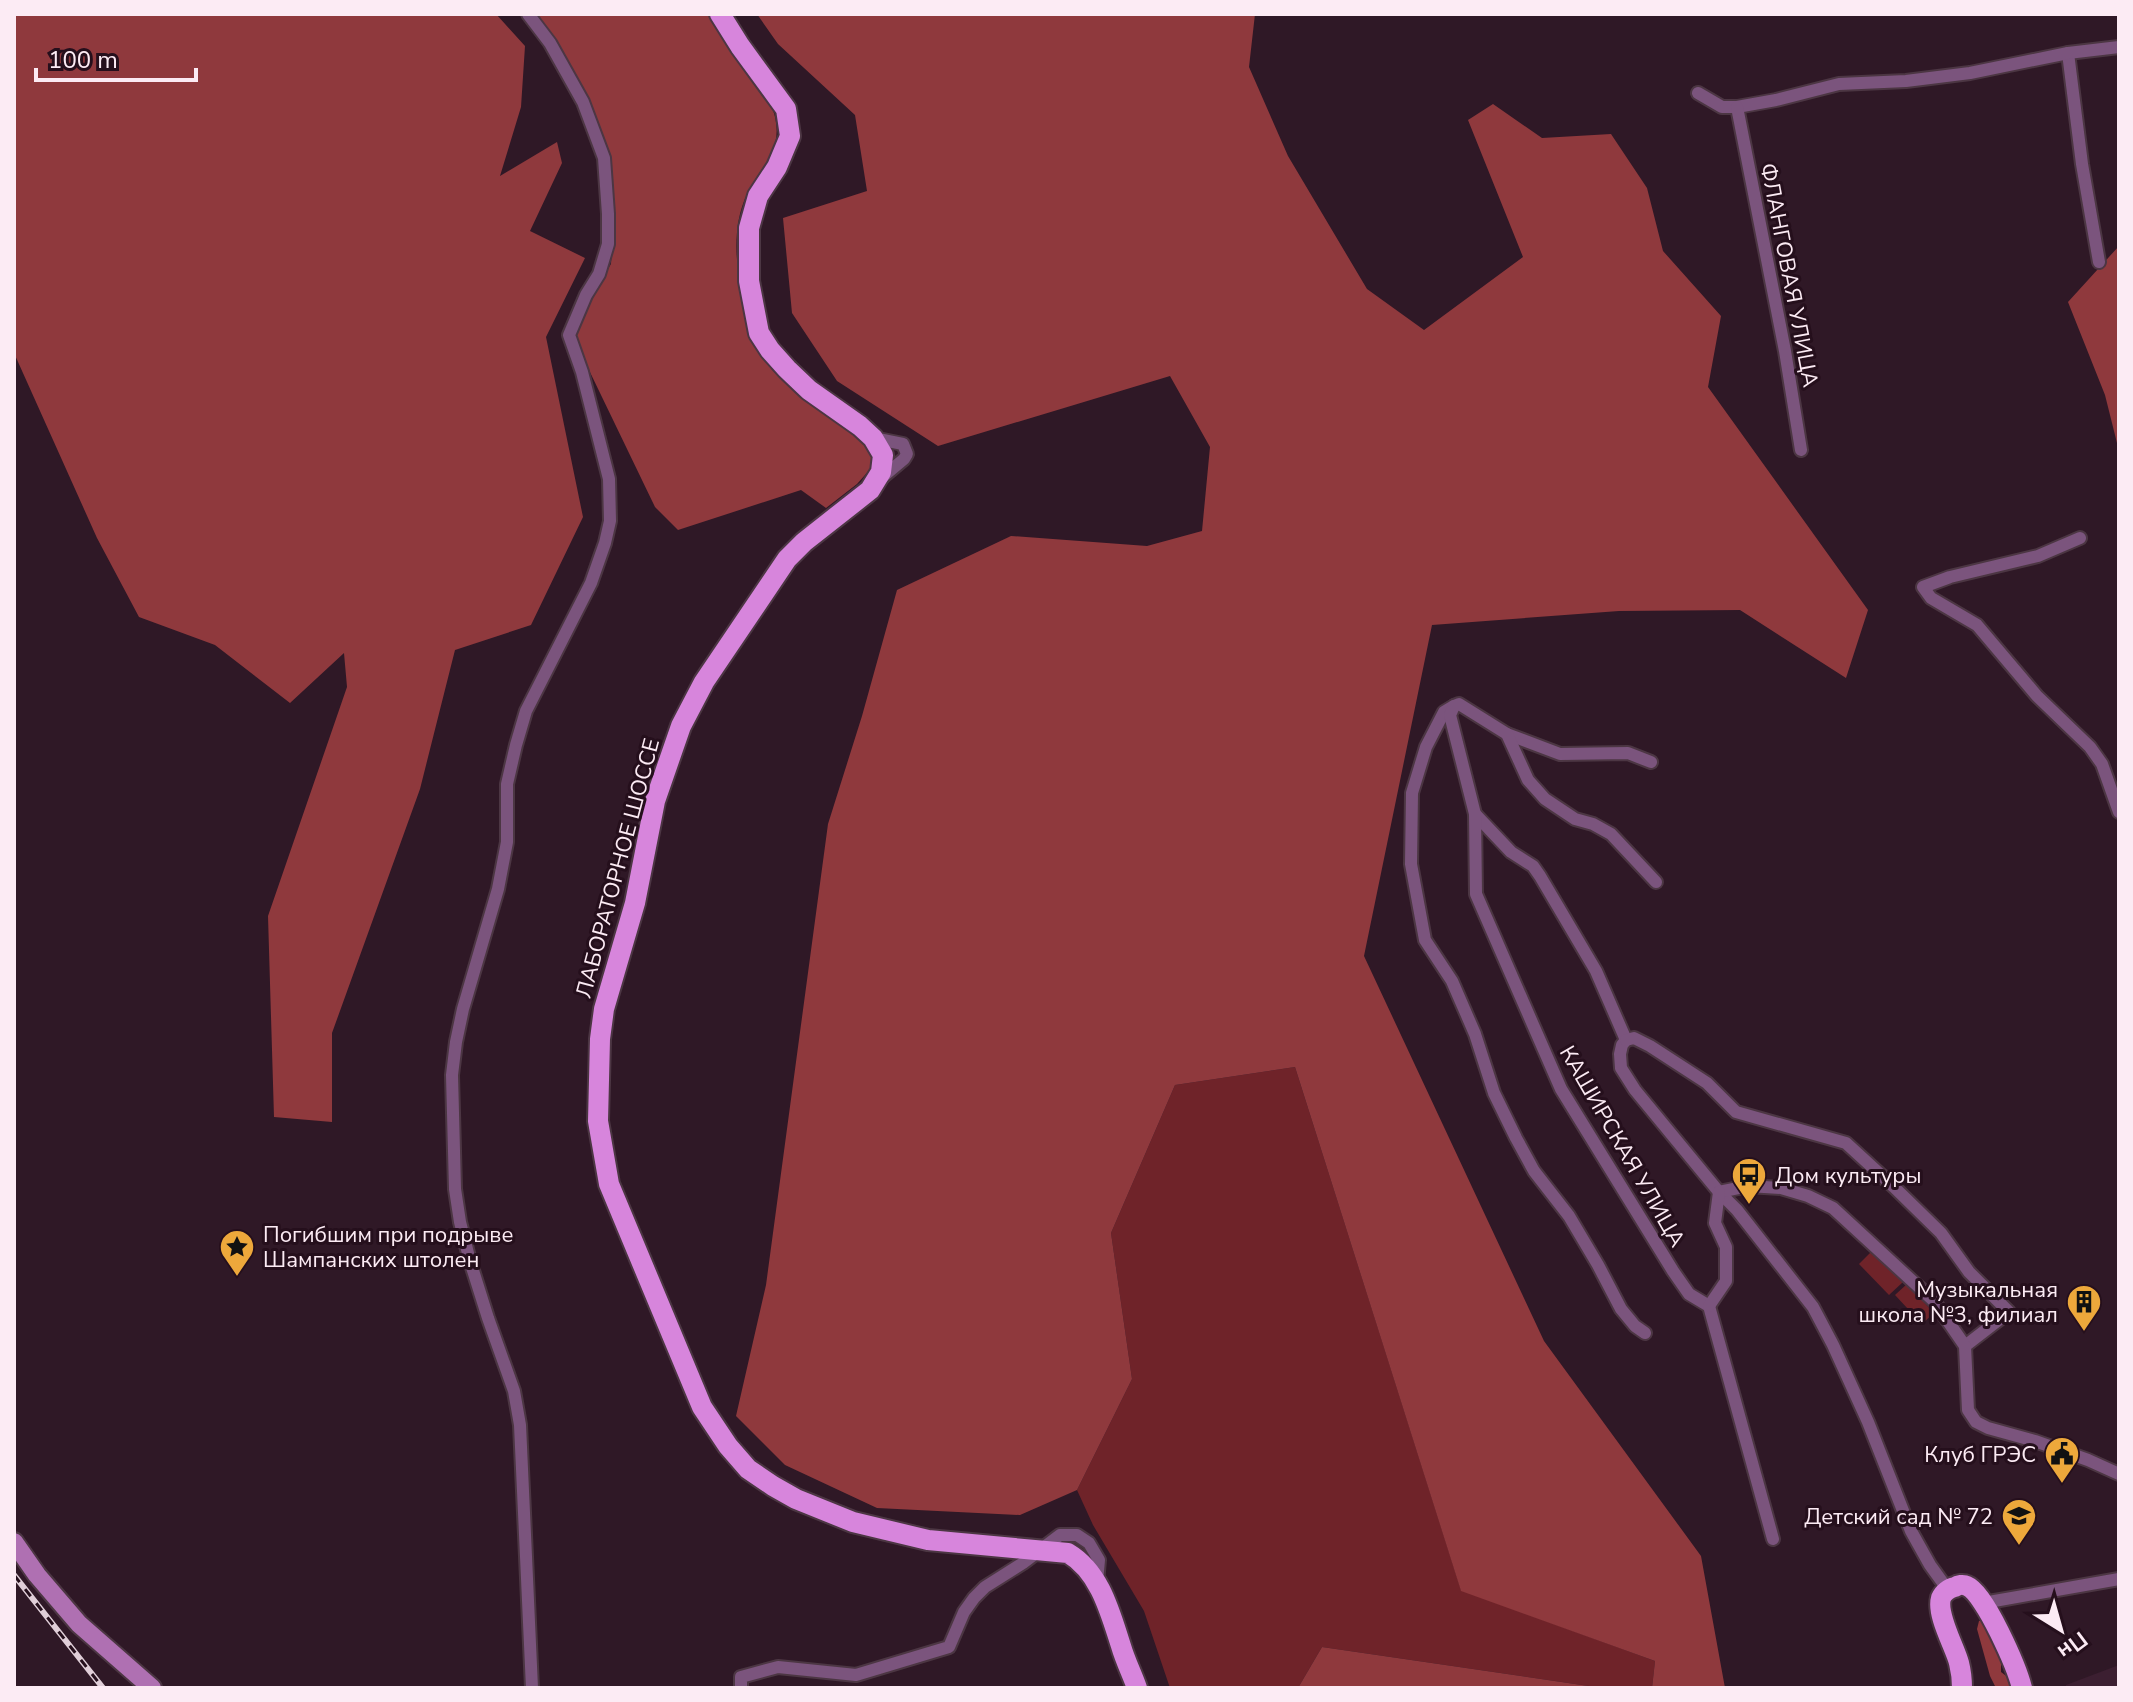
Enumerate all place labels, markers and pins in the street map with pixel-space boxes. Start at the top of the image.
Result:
bus stop icon: Дом культуры [1730,1156,1768,1206]
place label: Дом культуры [1775,1161,1921,1191]
place label: Погибшим при подрыве Шампанских штолен [263,1220,513,1275]
place icon: Погибшим при подрыве Шампанских штолен [218,1228,256,1278]
place label: Музыкальная школа №3, филиал [1859,1275,2058,1330]
building icon: Музыкальная школа №3, филиал [2065,1283,2103,1333]
public building icon: Клуб ГРЭС [2043,1435,2081,1485]
place label: Клуб ГРЭС [1924,1440,2036,1470]
school or university icon: Детский сад № 72 [2000,1497,2038,1547]
place label: Детский сад № 72 [1804,1502,1993,1532]

